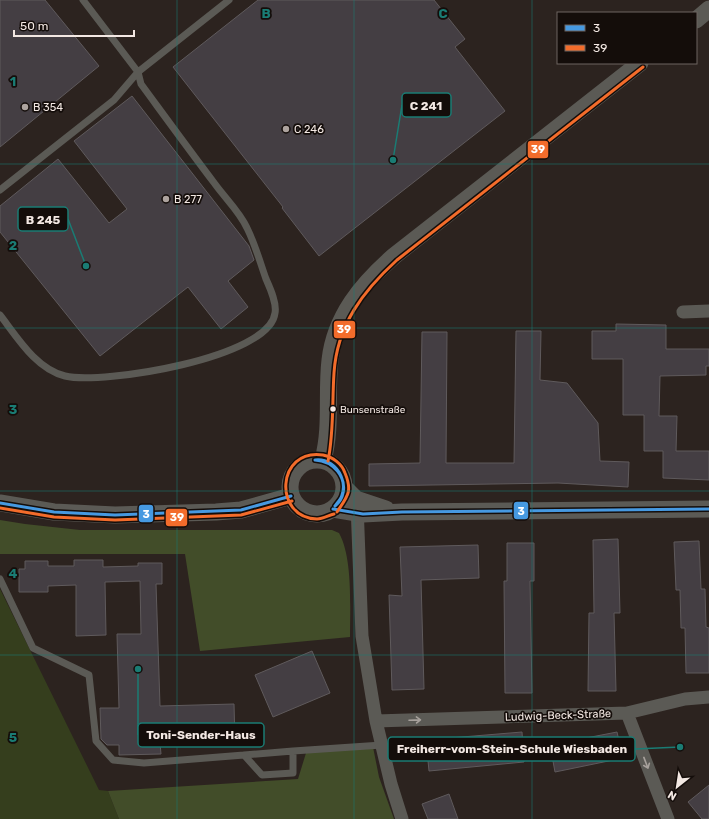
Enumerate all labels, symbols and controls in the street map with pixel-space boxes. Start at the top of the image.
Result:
text: B [261,6,271,21]
text: C [438,6,448,21]
scale bar [14,12,134,38]
legend [557,12,697,64]
text: 50 m [20,19,48,33]
text: 3 [593,21,600,35]
text: 39 [593,41,607,55]
text: 1 [10,74,16,89]
callout: C 241 [402,93,451,117]
text: C 241 [410,99,442,113]
place label: B 354 [33,101,63,114]
marker: B 354 [20,102,30,112]
place label: C 246 [294,123,324,136]
marker: C 246 [281,124,291,134]
line badge: 39 [527,140,549,159]
text: 39 [531,143,545,156]
place label: B 277 [174,193,202,206]
marker: B 277 [161,194,171,204]
callout: B 245 [18,207,68,231]
text: B 245 [26,213,61,227]
text: 2 [9,238,17,253]
line badge: 39 [333,320,356,339]
text: 39 [337,323,351,336]
text: 3 [9,402,18,417]
marker: Bunsenstraße [328,404,338,414]
place label: Bunsenstraße [340,404,406,416]
line badge: 3 [513,501,529,520]
line badge: 3 [138,504,154,523]
text: 3 [517,505,525,518]
text: 3 [142,508,150,521]
line badge: 39 [165,508,188,527]
text: 39 [170,511,184,524]
text: 4 [9,566,18,581]
street label: Ludwig-Beck-Straße [505,707,611,724]
one-way arrow [408,716,421,723]
callout: Toni-Sender-Haus [138,723,264,747]
text: Toni-Sender-Haus [146,728,256,742]
text: 5 [9,730,17,745]
callout: Freiherr-vom-Stein-Schule Wiesbaden [388,737,635,761]
text: Freiherr-vom-Stein-Schule Wiesbaden [397,742,628,756]
one-way arrow [642,756,650,768]
north arrow [657,767,697,807]
text: N [666,788,679,803]

